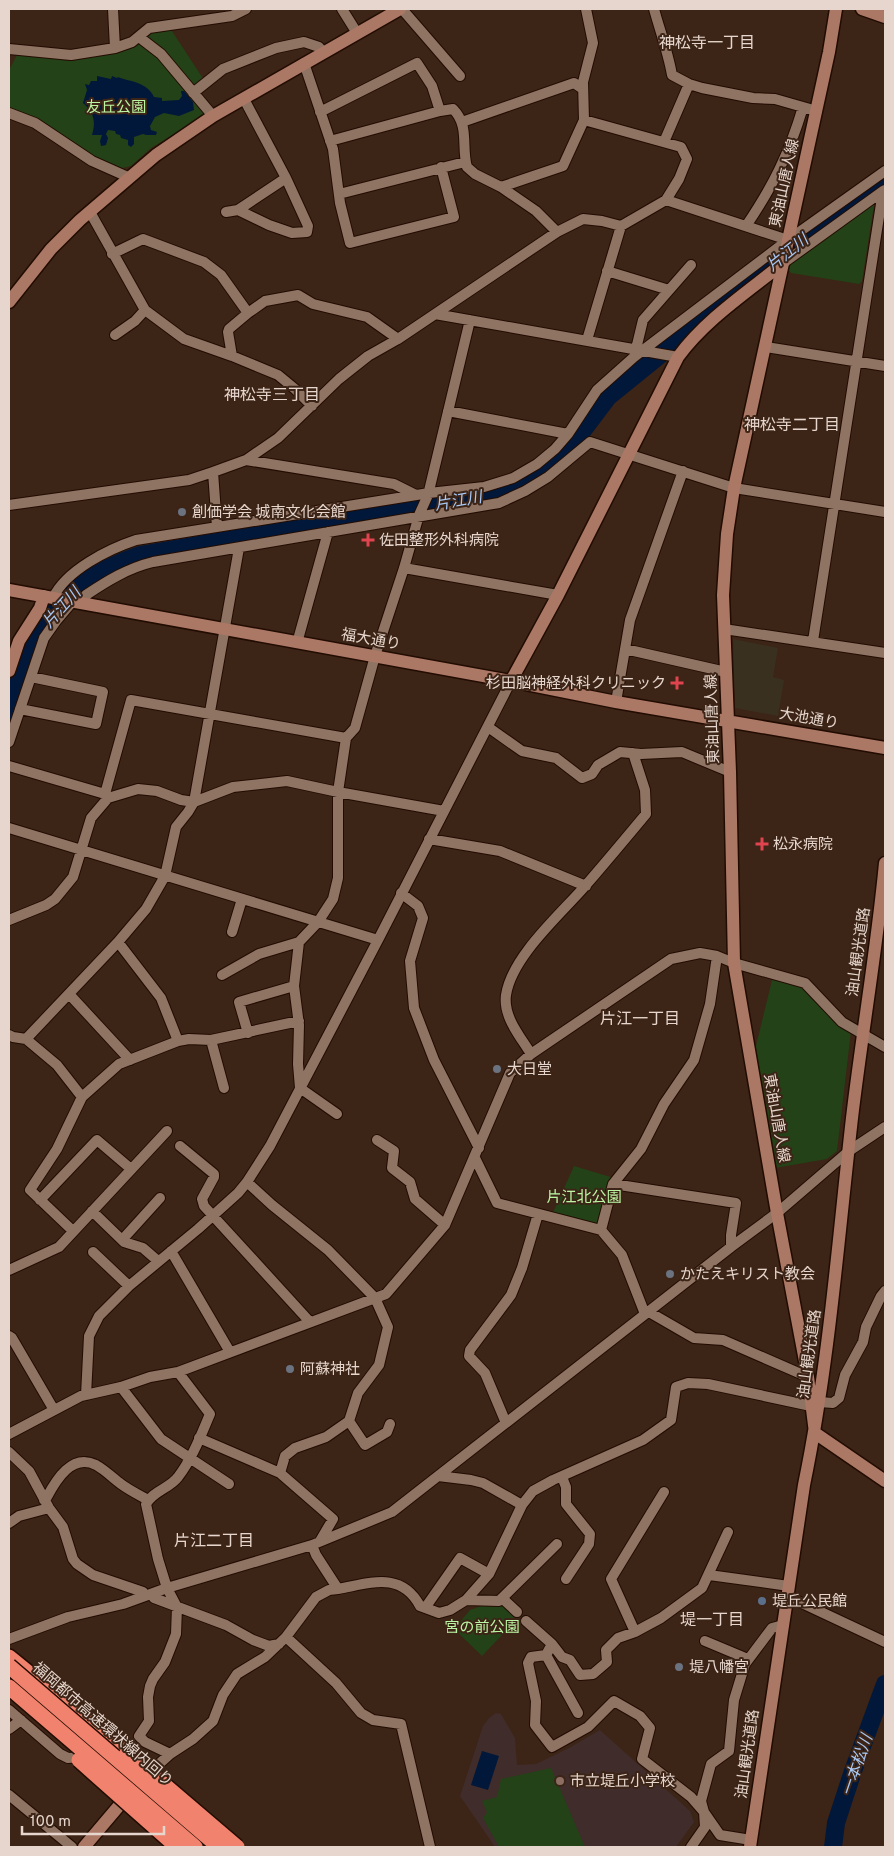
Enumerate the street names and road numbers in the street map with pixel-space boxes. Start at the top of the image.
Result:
street label: 東油山唐人線 [767,137,804,229]
street label: 福大通り [340,626,402,655]
street label: 東油山唐人線 [702,674,725,764]
street label: 大池通り [778,705,840,734]
street label: 油山観光道路 [844,906,875,998]
street label: 東油山唐人線 [758,1072,793,1164]
street label: 油山観光道路 [795,1308,826,1400]
street label: 福岡都市高速環状線内回り [28,1658,177,1791]
street label: 油山観光道路 [733,1708,764,1800]

